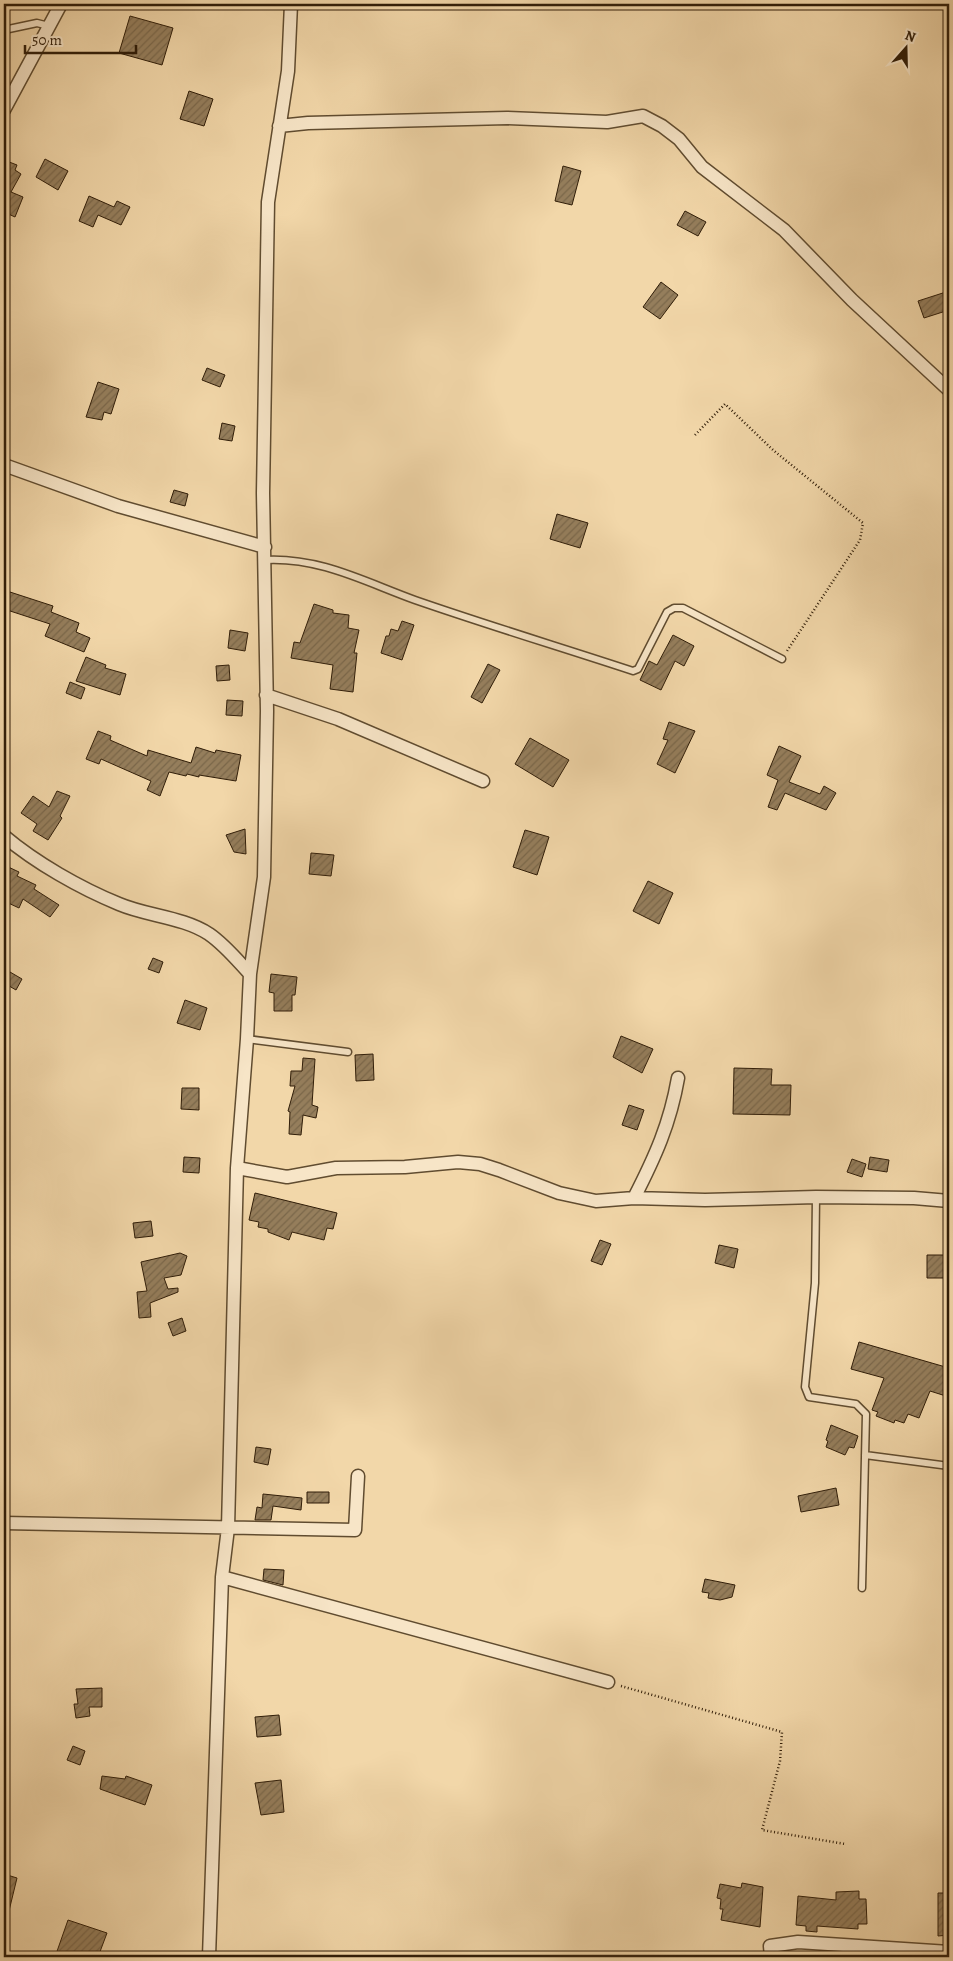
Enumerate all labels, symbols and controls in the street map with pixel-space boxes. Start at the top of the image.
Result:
scale bar [25,22,136,54]
north arrow [880,22,930,72]
text: N [902,26,918,47]
text: 50 m [32,30,62,50]

